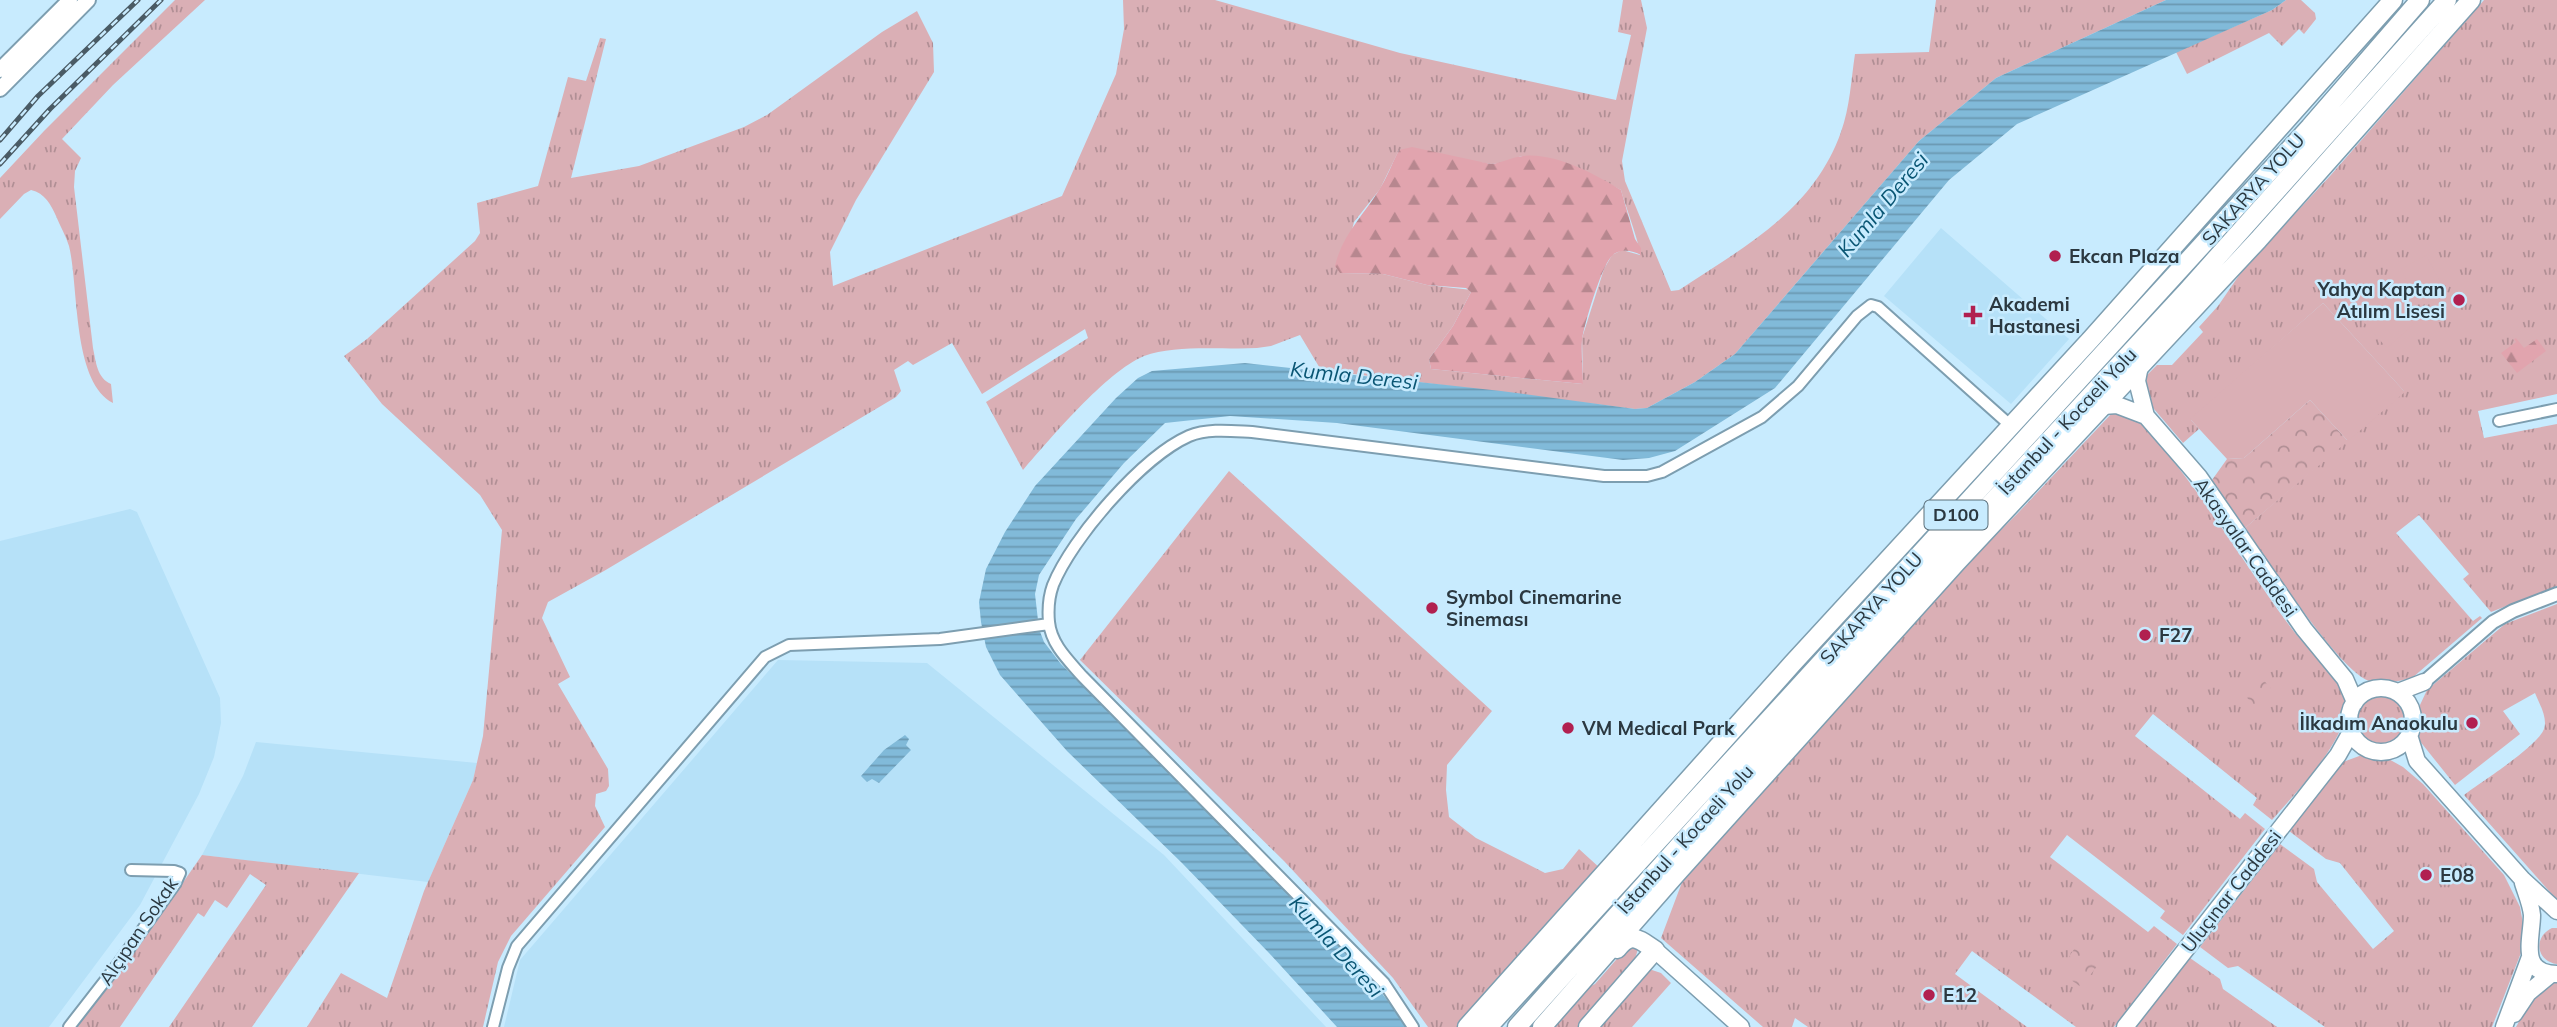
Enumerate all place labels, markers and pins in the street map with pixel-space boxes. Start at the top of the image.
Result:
place label: Ekcan Plaza [2069,244,2180,268]
marker: Ekcan Plaza [2047,248,2063,264]
place label: Yahya Kaptan Atılım Lisesi [2317,277,2445,323]
place label: Akademi Hastanesi [1989,292,2080,338]
marker: Yahya Kaptan Atılım Lisesi [2451,292,2467,308]
marker: Akademi Hastanesi [1963,305,1983,325]
place label: Symbol Cinemarine Sineması [1446,585,1622,631]
marker: Symbol Cinemarine Sineması [1424,600,1440,616]
place label: F27 [2159,623,2193,647]
marker: F27 [2137,627,2153,643]
place label: İlkadım Anaokulu [2300,711,2458,735]
marker: İlkadım Anaokulu [2464,715,2480,731]
place label: VM Medical Park [1581,716,1735,740]
marker: VM Medical Park [1560,720,1576,736]
place label: E08 [2440,863,2474,887]
marker: E08 [2418,867,2434,883]
place label: E12 [1943,983,1977,1007]
marker: E12 [1921,987,1937,1003]

